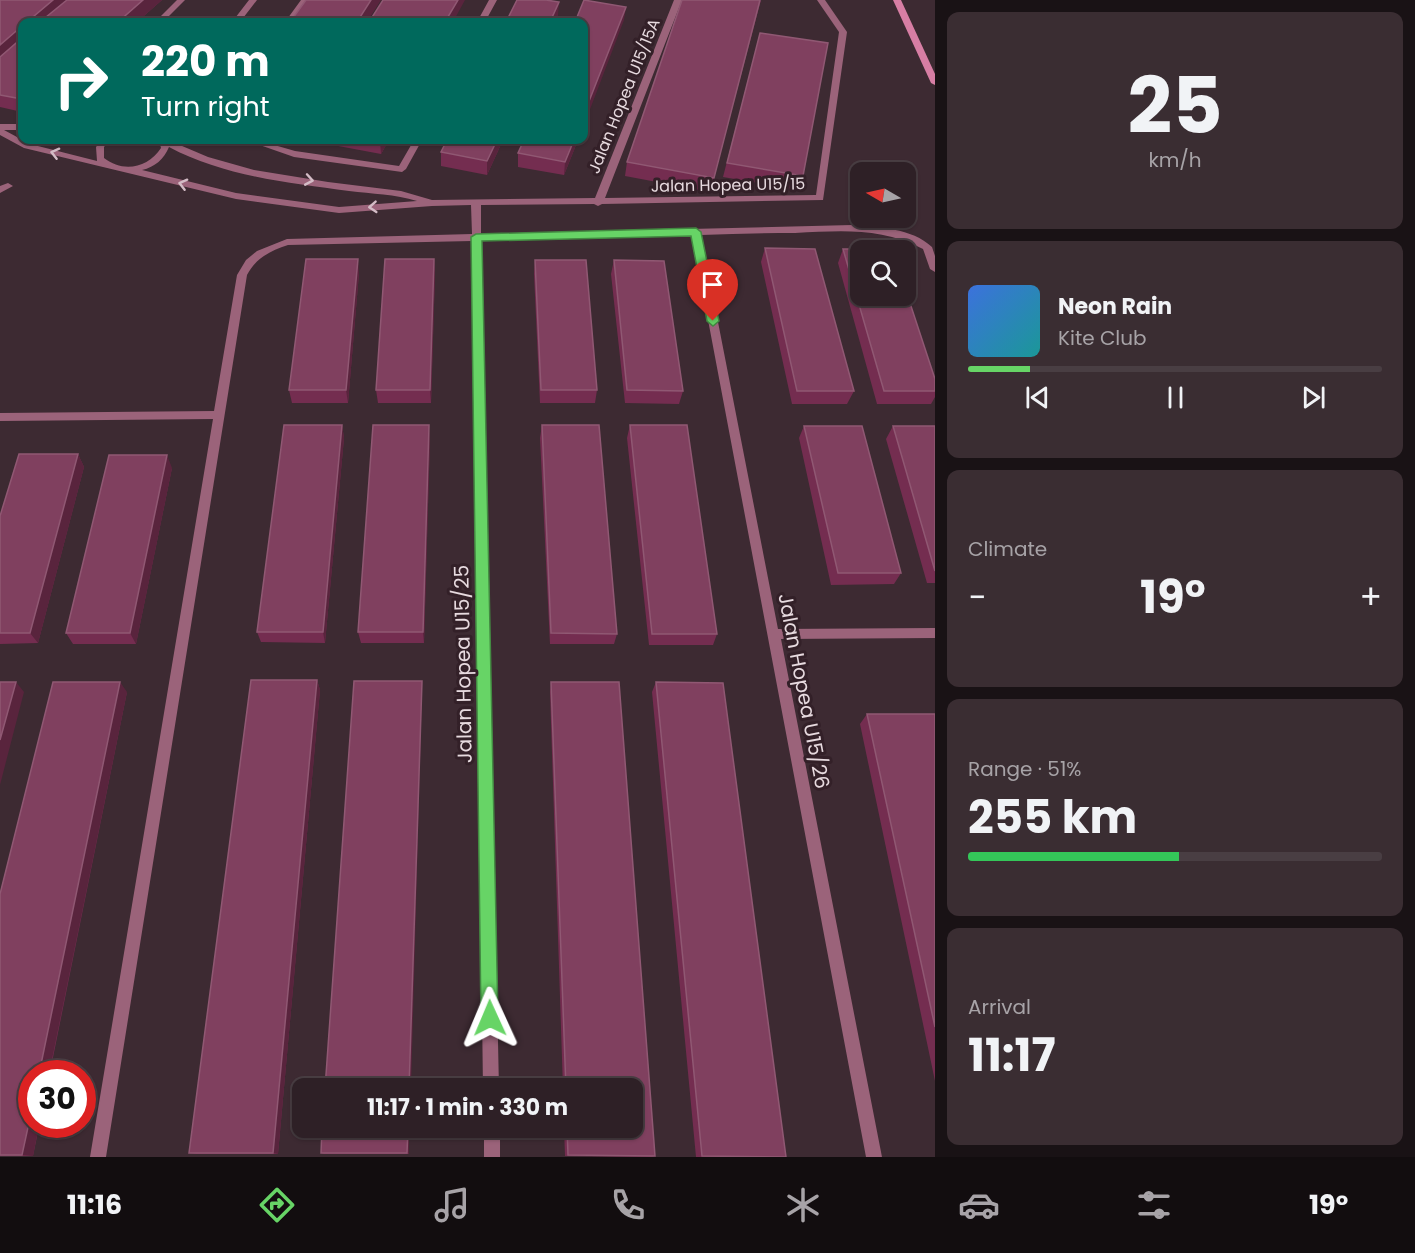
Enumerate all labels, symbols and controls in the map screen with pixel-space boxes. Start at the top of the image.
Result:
street label: Jalan Hopea U15/15A [582,15,666,177]
text: 220 m [141,32,270,91]
icon: right [42,42,120,120]
text: 25 [1127,51,1223,160]
text: Turn right [141,88,270,125]
text: km/h [1148,146,1202,174]
one-way arrow [50,147,60,160]
north arrow [850,162,916,228]
map controls [850,162,916,306]
street label: Jalan Hopea U15/15 [651,172,805,198]
one-way arrow [304,173,314,186]
one-way arrow [178,178,188,191]
one-way arrow [369,201,378,214]
button: search [850,240,916,306]
pin [687,259,738,321]
icon: arrive [696,268,729,301]
text: Neon Rain [1058,291,1172,322]
text: Kite Club [1058,324,1147,352]
icon: previous [1021,381,1054,414]
icon: pause [1159,381,1192,414]
icon: next [1297,381,1330,414]
text: Climate [968,535,1047,563]
street label: Jalan Hopea U15/25 [447,565,479,763]
text: 19° [1140,566,1206,629]
text: − [968,574,986,621]
text: + [1359,574,1382,621]
street label: Jalan Hopea U15/26 [771,591,837,791]
text: Range · 51% [968,755,1081,783]
text: 255 km [968,786,1137,849]
position arrow [458,986,522,1050]
text: Arrival [968,993,1031,1021]
text: 11:17 [968,1024,1056,1087]
speed limit sign: 30 [18,1060,96,1138]
text: 11:17 · 1 min · 330 m [367,1092,568,1123]
icon: directions [256,1184,298,1226]
icon: music [431,1184,473,1226]
icon: phone [607,1184,649,1226]
icon: climate [782,1184,824,1226]
icon: car [958,1184,1000,1226]
icon: filters [1133,1184,1175,1226]
text: 11:16 [67,1186,122,1223]
text: 19° [1309,1186,1348,1223]

